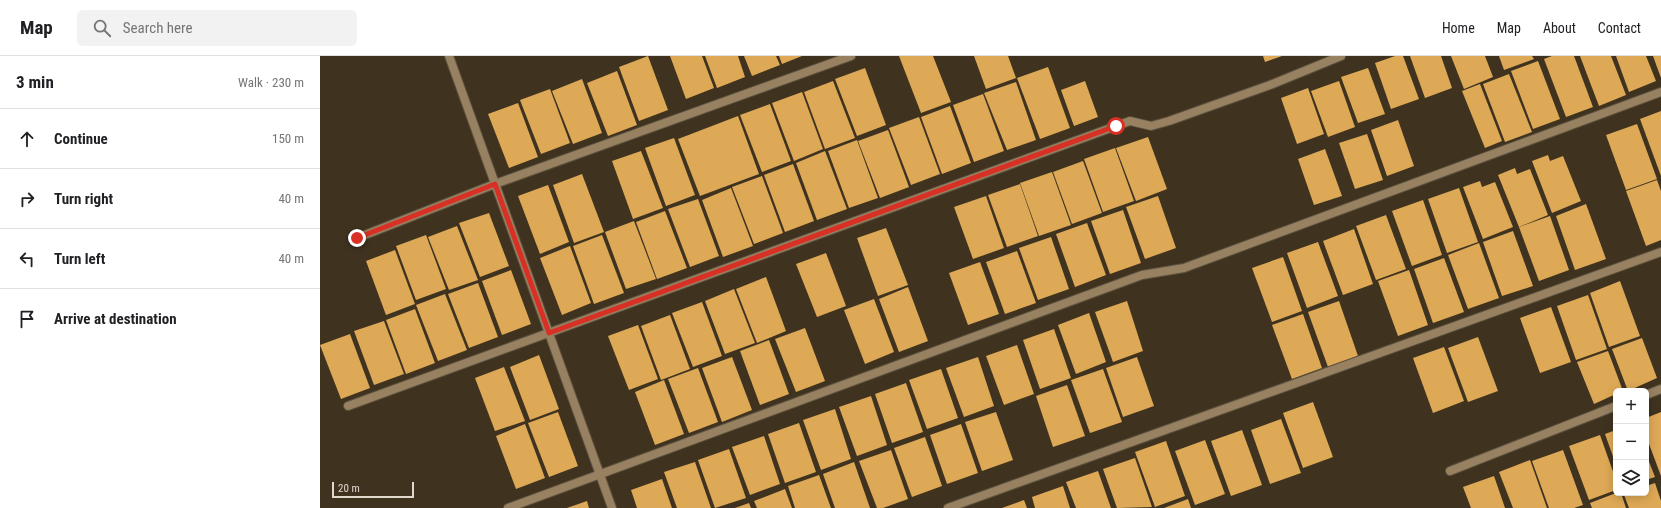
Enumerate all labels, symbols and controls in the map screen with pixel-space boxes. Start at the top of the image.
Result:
search box [77,10,357,46]
text: Map [20,16,53,39]
icon: search [91,17,113,39]
text: Search here [123,19,193,37]
text: Home [1442,20,1475,36]
text: Map [1497,20,1521,36]
text: About [1543,20,1576,36]
text: Contact [1598,20,1641,36]
text: 3 min [16,72,54,92]
text: Walk · 230 m [238,75,304,90]
route start [1107,117,1125,135]
icon: ahead [16,128,38,150]
text: Continue [54,130,108,148]
text: 150 m [272,131,304,146]
icon: right [16,188,38,210]
text: Turn right [54,190,113,208]
text: 40 m [278,191,304,206]
route end [348,229,366,247]
icon: left [16,248,38,270]
text: Turn left [54,250,105,268]
text: 40 m [278,251,304,266]
icon: arrive [16,308,38,330]
text: Arrive at destination [54,310,177,328]
map controls [1613,388,1649,496]
button: + [1613,388,1649,424]
button: − [1613,424,1649,460]
button: layers [1613,460,1649,496]
scale bar [332,480,414,499]
text: 20 m [338,482,360,495]

